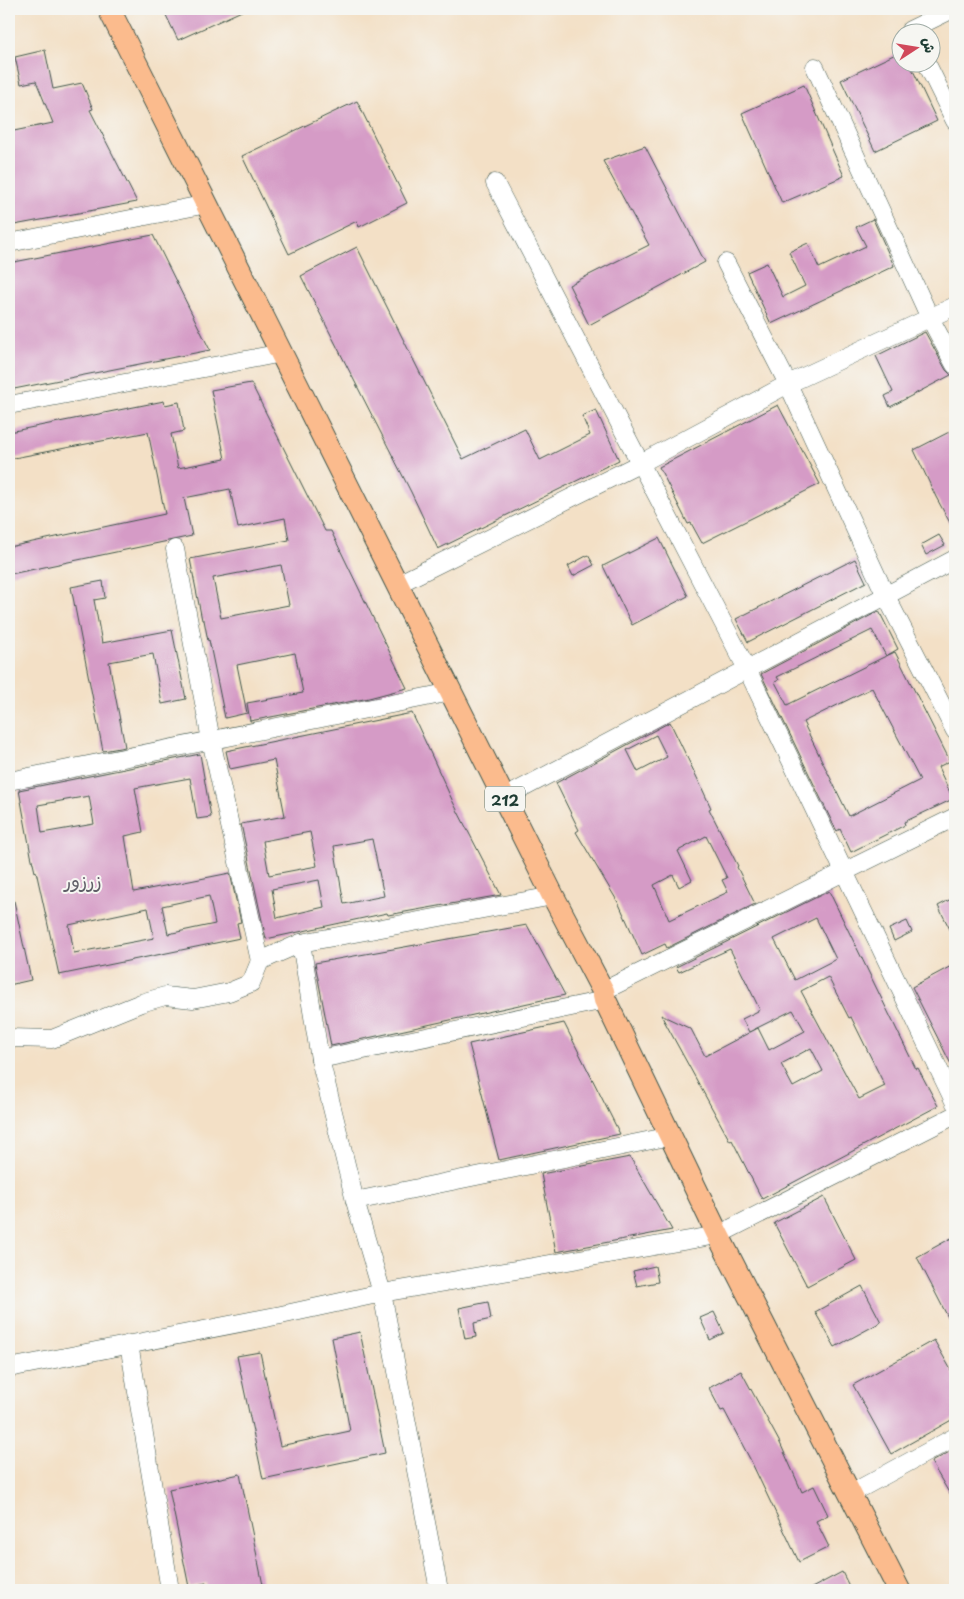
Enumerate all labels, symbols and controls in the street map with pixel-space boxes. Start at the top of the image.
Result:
north arrow [892,22,942,72]
text: ش [917,35,941,55]
road number: 212 [485,786,525,812]
district label: زرزور [62,866,102,894]

